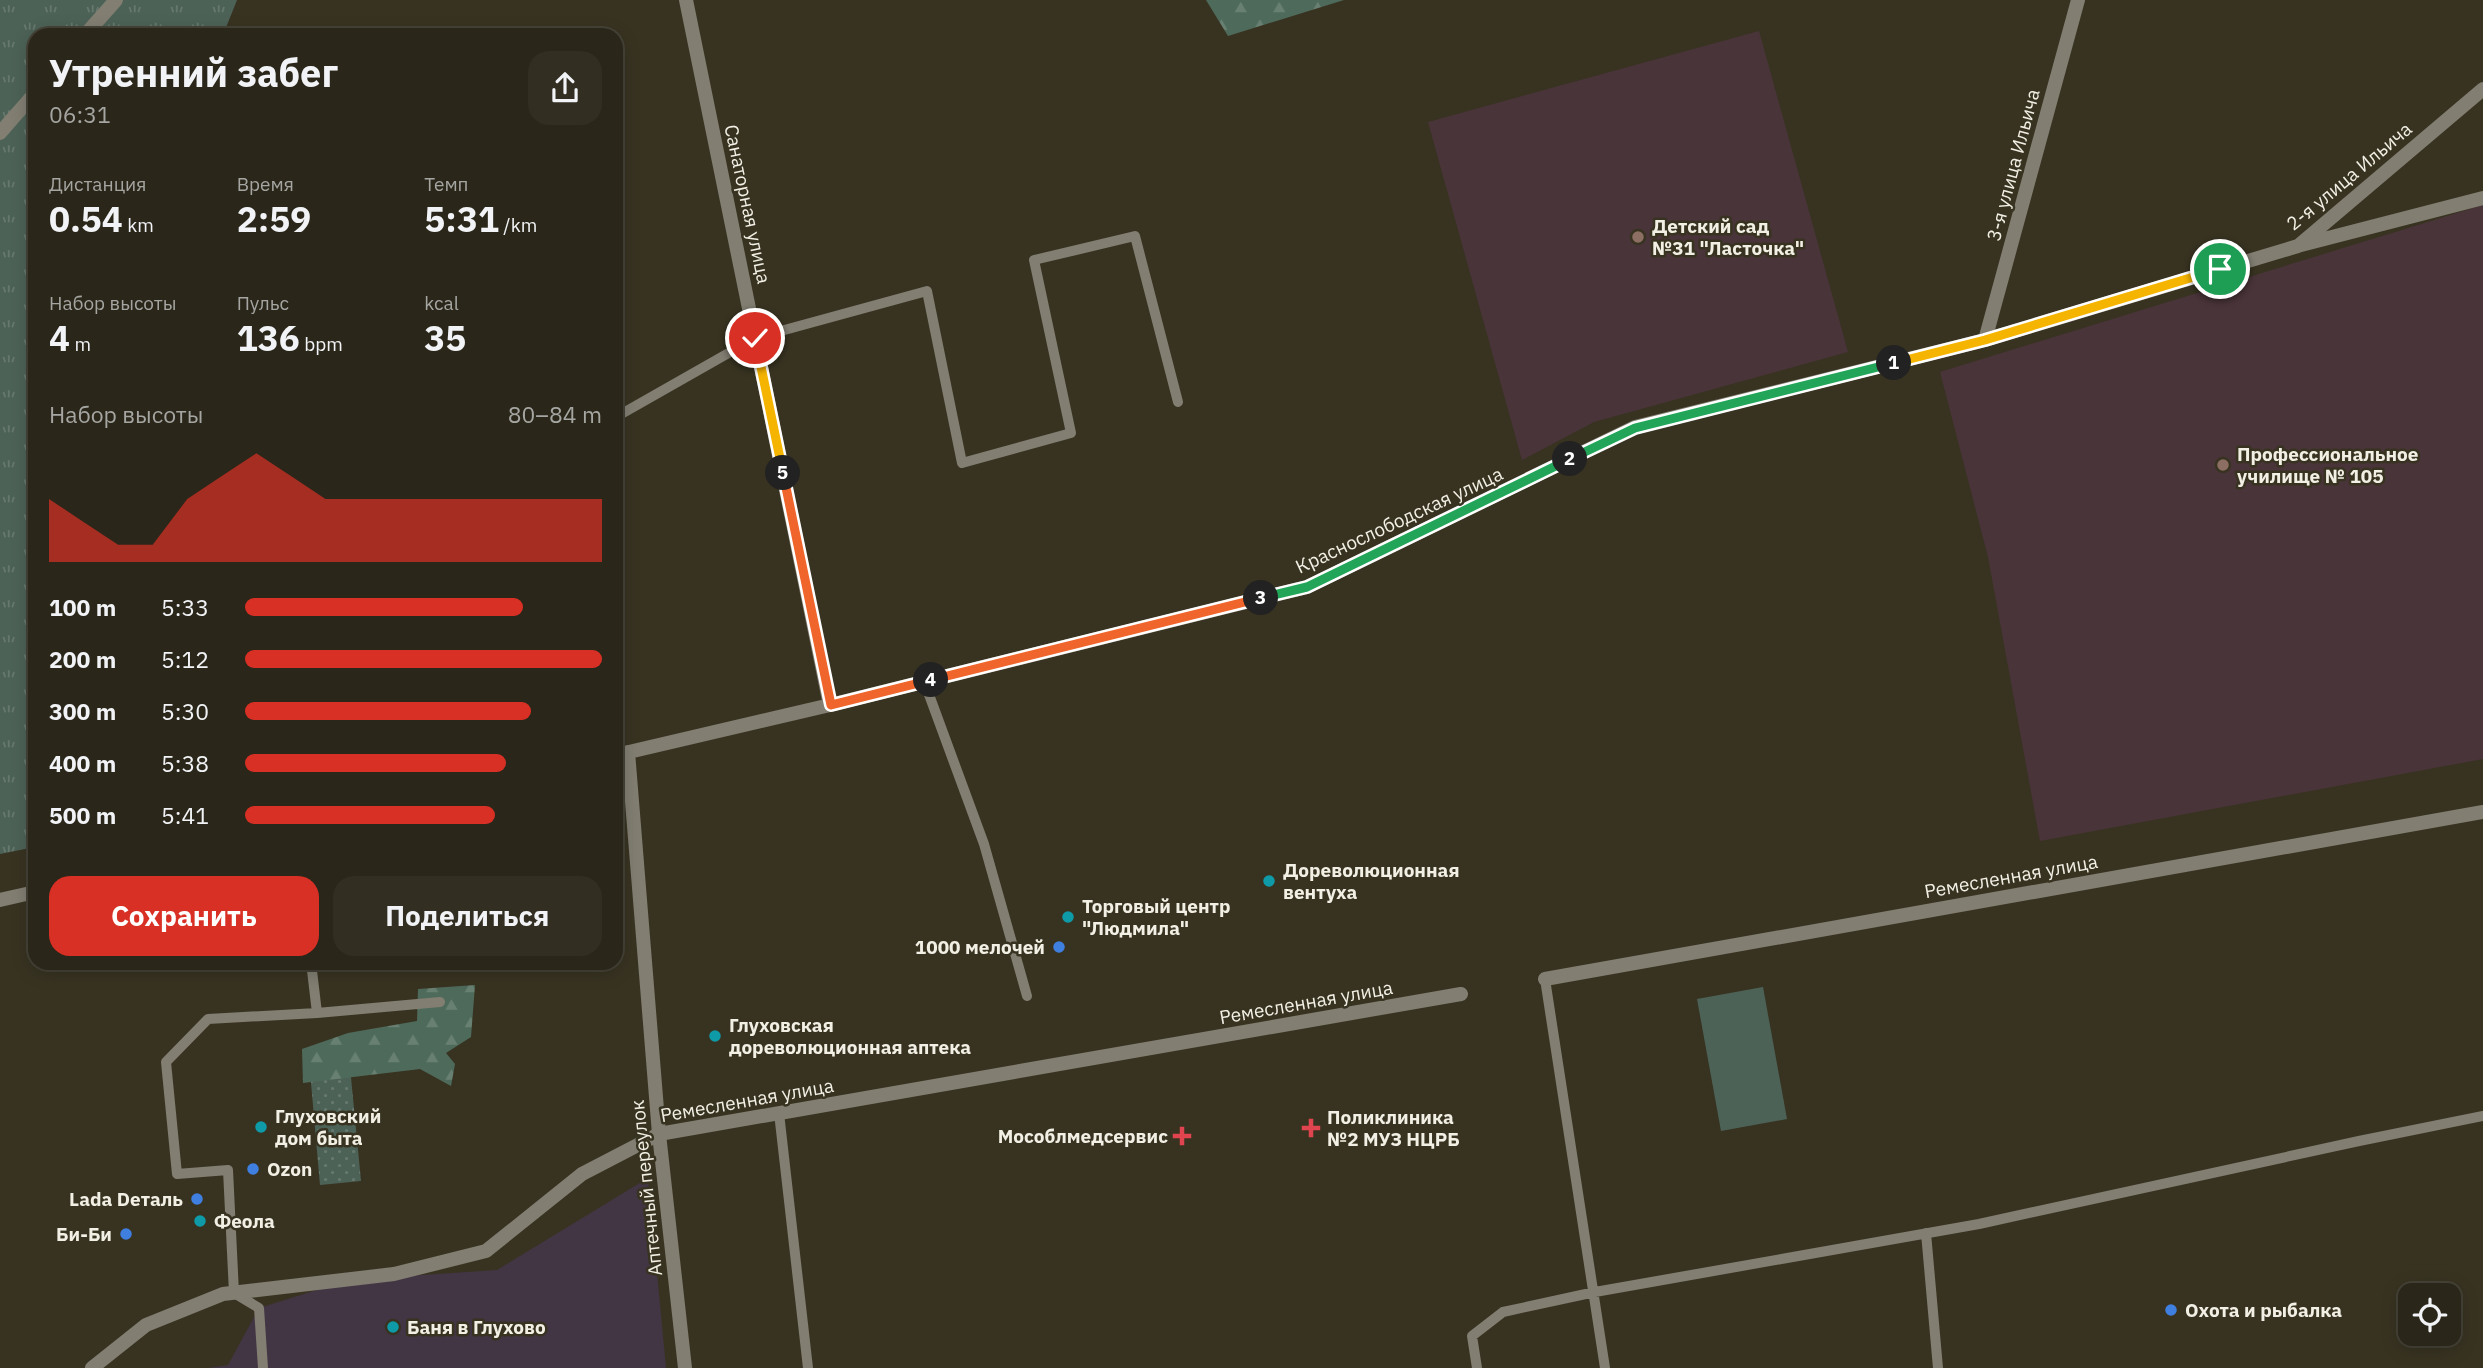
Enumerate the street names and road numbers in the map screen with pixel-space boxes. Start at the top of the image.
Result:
street label: 3-я улица Ильича [1981,86,2045,244]
street label: 2-я улица Ильича [2281,117,2417,235]
street label: Санаторная улица [719,122,777,286]
street label: Краснослободская улица [1291,461,1507,579]
street label: Ремесленная улица [1922,849,2100,903]
street label: Ремесленная улица [1217,975,1395,1029]
street label: Ремесленная улица [658,1073,836,1127]
street label: Аптечный переулок [625,1099,667,1277]

